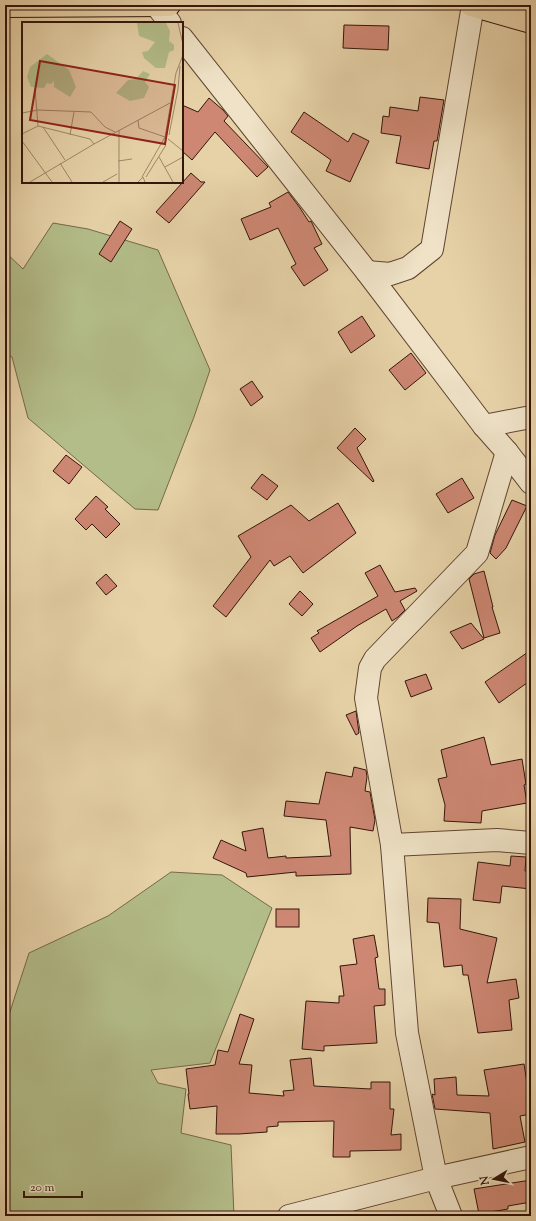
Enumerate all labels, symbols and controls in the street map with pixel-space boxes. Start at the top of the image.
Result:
inset map [22,22,183,183]
north arrow [474,1159,514,1199]
scale bar [24,1173,82,1199]
text: N [476,1175,494,1187]
text: 20 m [30,1179,55,1197]

